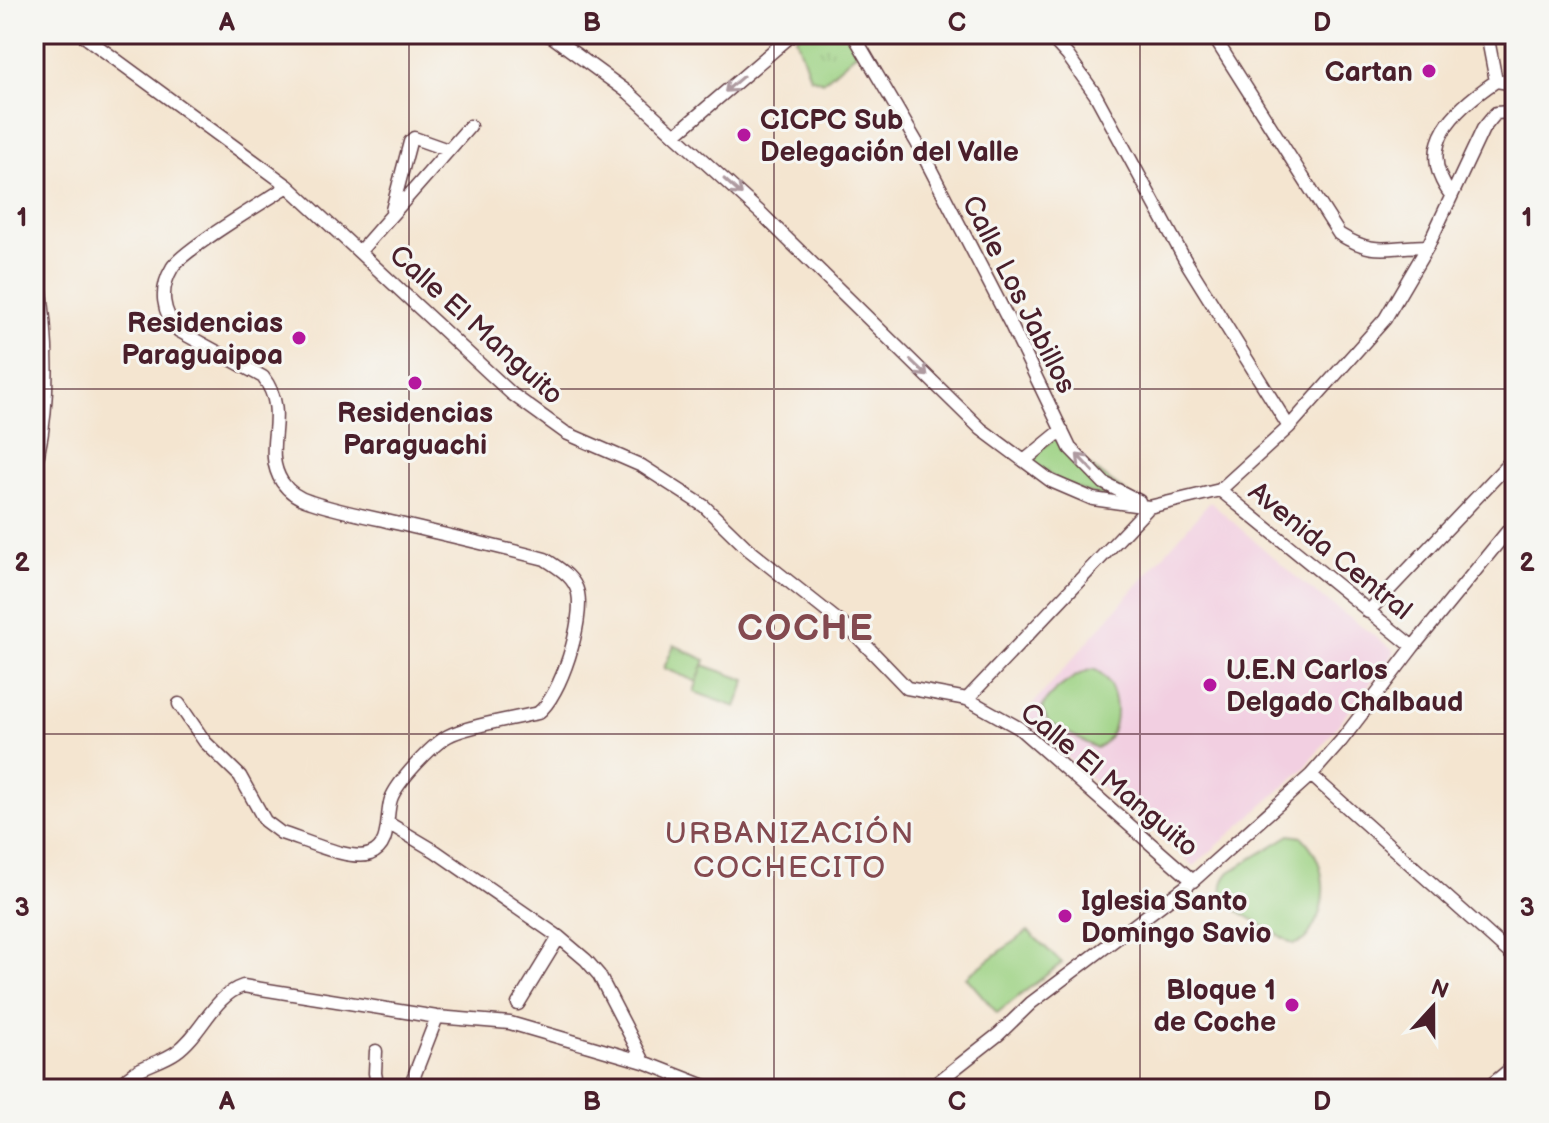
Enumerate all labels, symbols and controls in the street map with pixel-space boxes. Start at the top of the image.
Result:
text: A [218,8,235,39]
text: B [583,8,601,39]
text: C [948,8,966,39]
text: D [1313,8,1331,39]
place label: Cartan [1325,56,1413,89]
marker: Cartan [1420,62,1438,80]
one-way arrow [724,75,744,93]
place label: CICPC Sub Delegación del Valle [760,104,1019,169]
marker: CICPC Sub Delegación del Valle [735,126,753,144]
one-way arrow [722,178,742,196]
street label: Calle Los Jabillos [955,190,1083,399]
text: 1 [17,203,27,234]
text: 1 [1522,203,1532,234]
street label: Calle El Manguito [382,238,570,412]
place label: Residencias Paraguaipoa [121,307,283,372]
marker: Residencias Paraguaipoa [290,329,308,347]
one-way arrow [909,359,929,378]
marker: Residencias Paraguachi [406,374,424,392]
place label: Residencias Paraguachi [337,397,493,462]
one-way arrow [1076,454,1095,473]
street label: Avenida Central [1242,475,1418,627]
text: 2 [14,548,30,579]
text: 2 [1519,548,1535,579]
district label: COCHE [737,608,875,651]
place label: U.E.N Carlos Delgado Chalbaud [1226,654,1463,719]
marker: U.E.N Carlos Delgado Chalbaud [1201,676,1219,694]
street label: Calle El Manguito [1013,696,1205,864]
district label: URBANIZACIÓN COCHECITO [665,815,915,886]
place label: Iglesia Santo Domingo Savio [1081,885,1271,950]
text: 3 [14,893,30,924]
text: 3 [1519,893,1535,924]
marker: Iglesia Santo Domingo Savio [1056,907,1074,925]
north arrow [1393,967,1473,1047]
place label: Bloque 1 de Coche [1153,974,1276,1039]
text: N [1427,974,1452,1005]
marker: Bloque 1 de Coche [1283,996,1301,1014]
text: A [218,1087,235,1118]
text: B [583,1087,601,1118]
text: C [948,1087,966,1118]
text: D [1313,1087,1331,1118]

